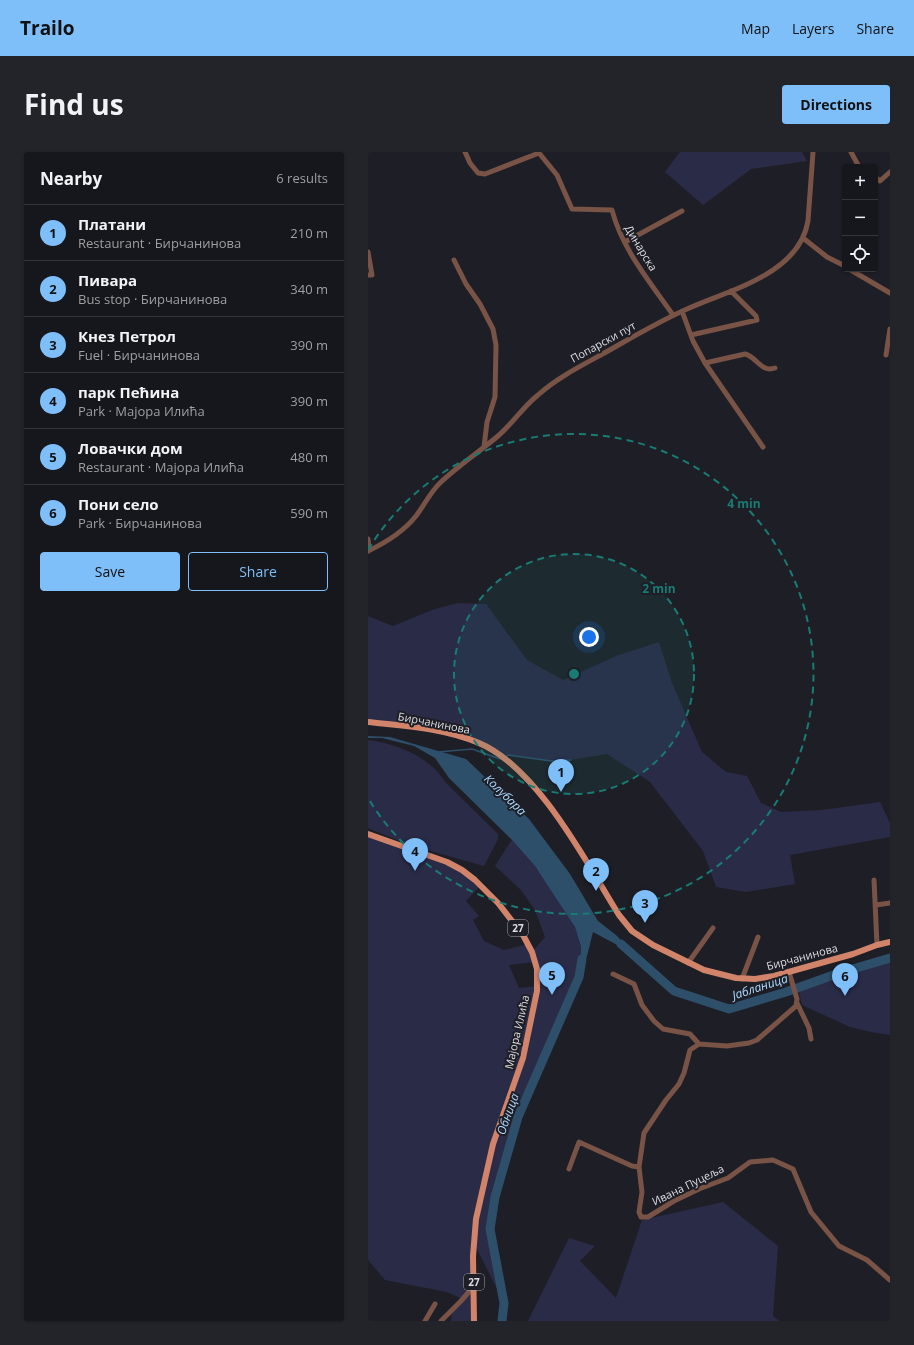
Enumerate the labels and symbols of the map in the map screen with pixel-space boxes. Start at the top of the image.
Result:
street label: Динарска [622,222,661,274]
street label: Попарски пут [567,317,638,366]
text: 4 min [727,495,761,512]
text: 2 min [642,580,676,597]
your location [579,627,599,647]
centre of rings [567,667,581,681]
street label: Бирчанинова [397,708,471,737]
pin: 1 [548,759,574,792]
water label: Колубара [481,770,530,819]
pin: 4 [402,838,428,871]
pin: 2 [583,858,609,891]
pin: 3 [632,890,658,923]
road number: 27 [508,920,528,936]
street label: Бирчанинова [765,940,839,973]
pin: 5 [539,962,565,995]
pin: 6 [832,963,858,996]
water label: Јабланица [728,969,790,1004]
street label: Мајора Илића [501,993,532,1070]
water label: Обница [492,1090,523,1137]
street label: Ивана Пуцеља [649,1161,726,1209]
road number: 27 [464,1274,484,1290]

